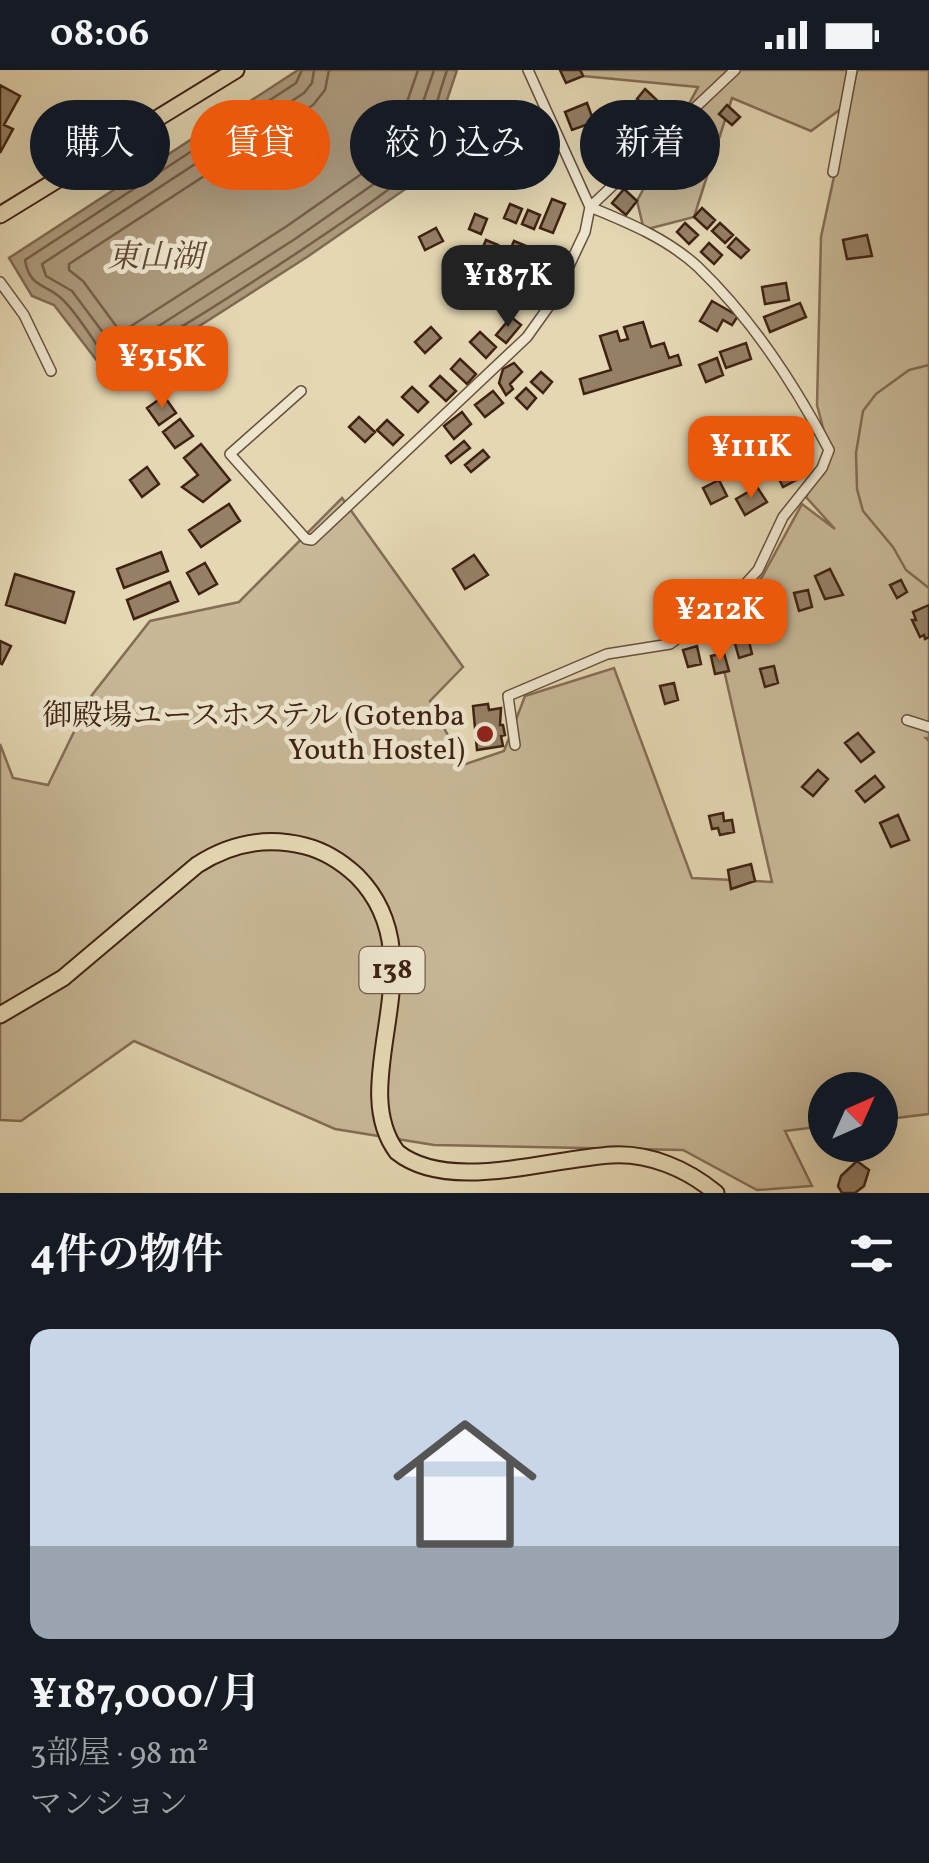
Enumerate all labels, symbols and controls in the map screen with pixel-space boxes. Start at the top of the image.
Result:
text: 08:06 [50,9,149,62]
chip: 購入 [30,100,170,190]
chip: 賃貸 [190,100,330,190]
chip: 絞り込み [350,100,560,190]
chip: 新着 [580,100,720,190]
water label: 東山湖 [107,237,208,281]
pin: ¥187K [438,245,578,330]
text: ¥187K [464,255,553,299]
pin: ¥315K [92,326,232,411]
text: ¥315K [118,336,206,380]
pin: ¥111K [681,416,821,501]
text: ¥111K [710,426,792,470]
pin: ¥212K [650,579,790,664]
text: ¥212K [675,589,765,633]
place label: 御殿場ユースホステル (Gotenba Youth Hostel) [42,696,465,772]
marker: 御殿場ユースホステル (Gotenba Youth Hostel) [474,723,496,745]
road number: 138 [360,947,424,993]
north arrow [808,1072,898,1162]
map controls [808,1072,898,1162]
icon: filters [844,1226,899,1281]
text: 4件の物件 [30,1228,223,1287]
icon: home [375,1394,555,1574]
text: ¥187,000/月 [30,1667,261,1726]
text: 3部屋 · 98 m² [30,1733,209,1777]
text: マンション [30,1784,189,1828]

